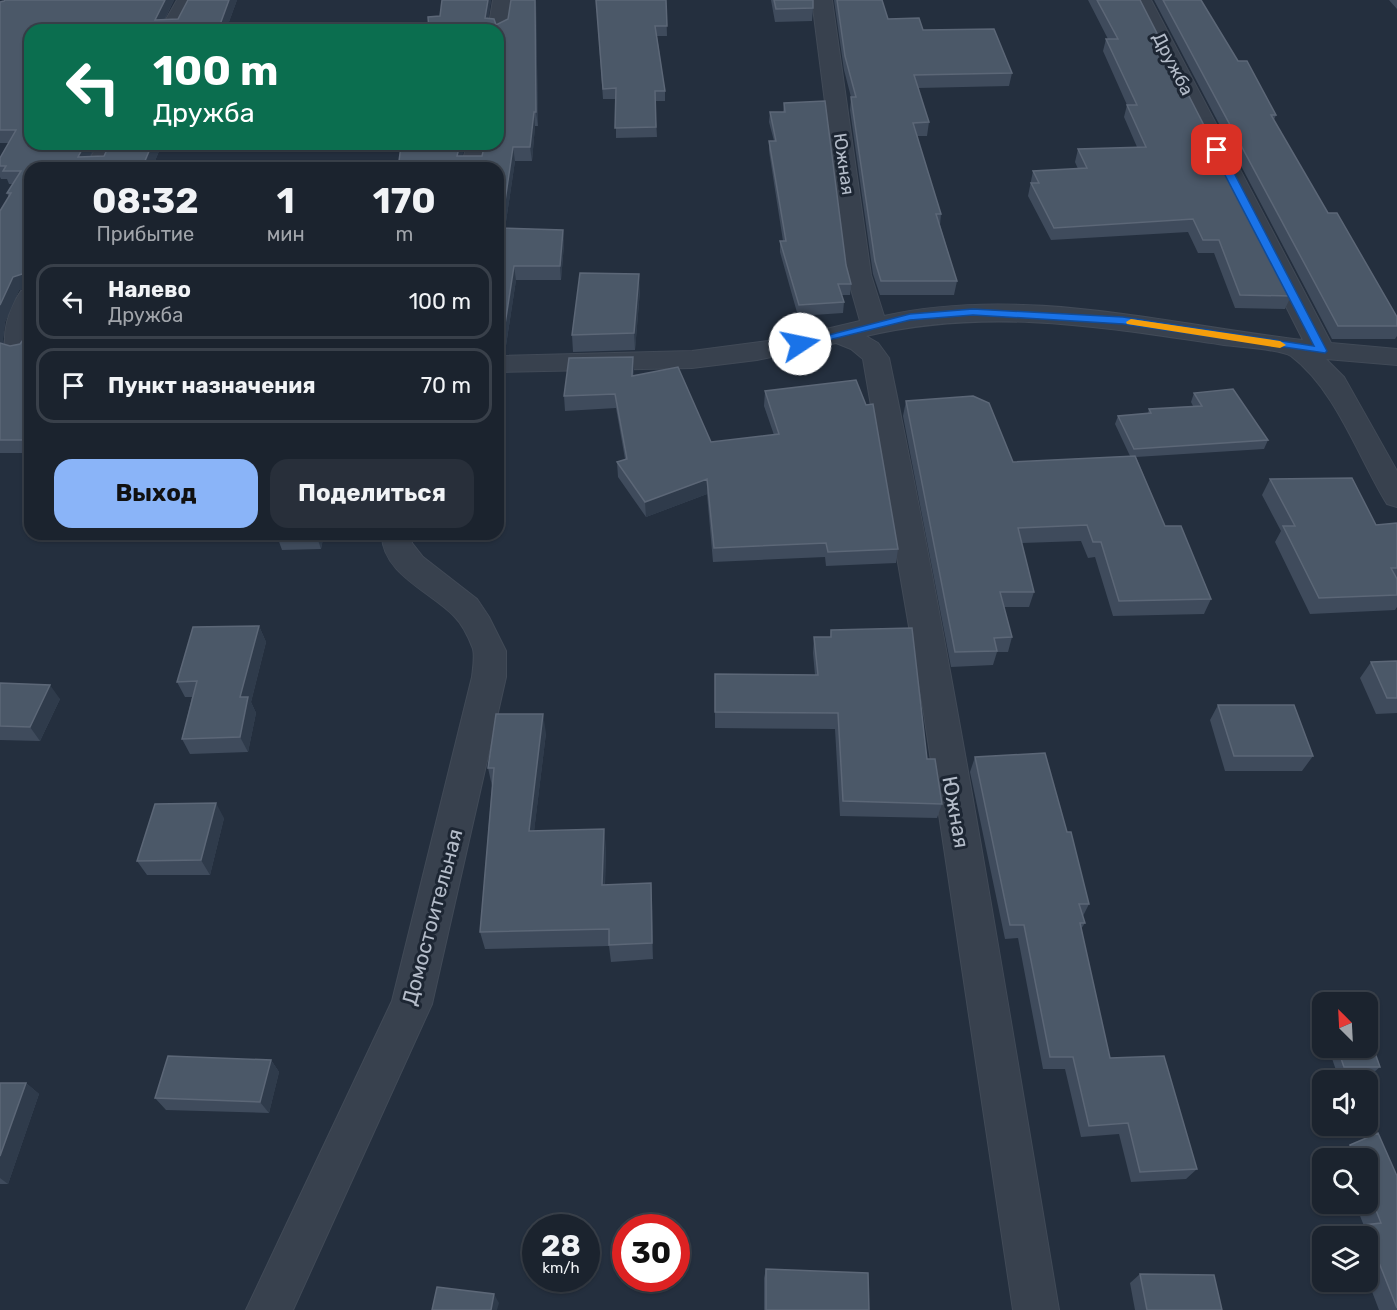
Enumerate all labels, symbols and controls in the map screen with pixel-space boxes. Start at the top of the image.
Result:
street label: Дружба [1148,29,1198,99]
text: 100 m [153,46,278,96]
icon: left [54,48,132,126]
text: Дружба [153,97,255,129]
pin [1191,124,1242,175]
street label: Южная [829,132,859,196]
icon: arrive [1200,133,1233,166]
text: 08:32 [92,179,199,222]
text: 1 [277,179,295,222]
text: 170 [373,179,436,222]
text: Прибытие [96,222,194,246]
text: мин [267,222,305,246]
text: m [395,222,413,246]
text: Налево [108,276,191,303]
icon: left [57,285,90,318]
text: 100 m [409,288,471,315]
text: Дружба [108,303,183,327]
position arrow [768,312,832,376]
icon: arrive [57,369,90,402]
text: Пункт назначения [108,372,316,399]
text: 70 m [421,372,471,399]
button: Выход [54,459,258,528]
button: Поделиться [270,459,474,528]
street label: Южная [937,774,975,850]
street label: Домостоительная [396,826,468,1008]
north arrow [1312,992,1378,1058]
map controls [1312,992,1378,1292]
button: sound [1312,1070,1378,1136]
button: search [1312,1148,1378,1214]
speed limit sign: 30 [612,1214,690,1292]
button: layers [1312,1226,1378,1292]
text: 28 [541,1228,581,1264]
text: km/h [542,1259,580,1277]

